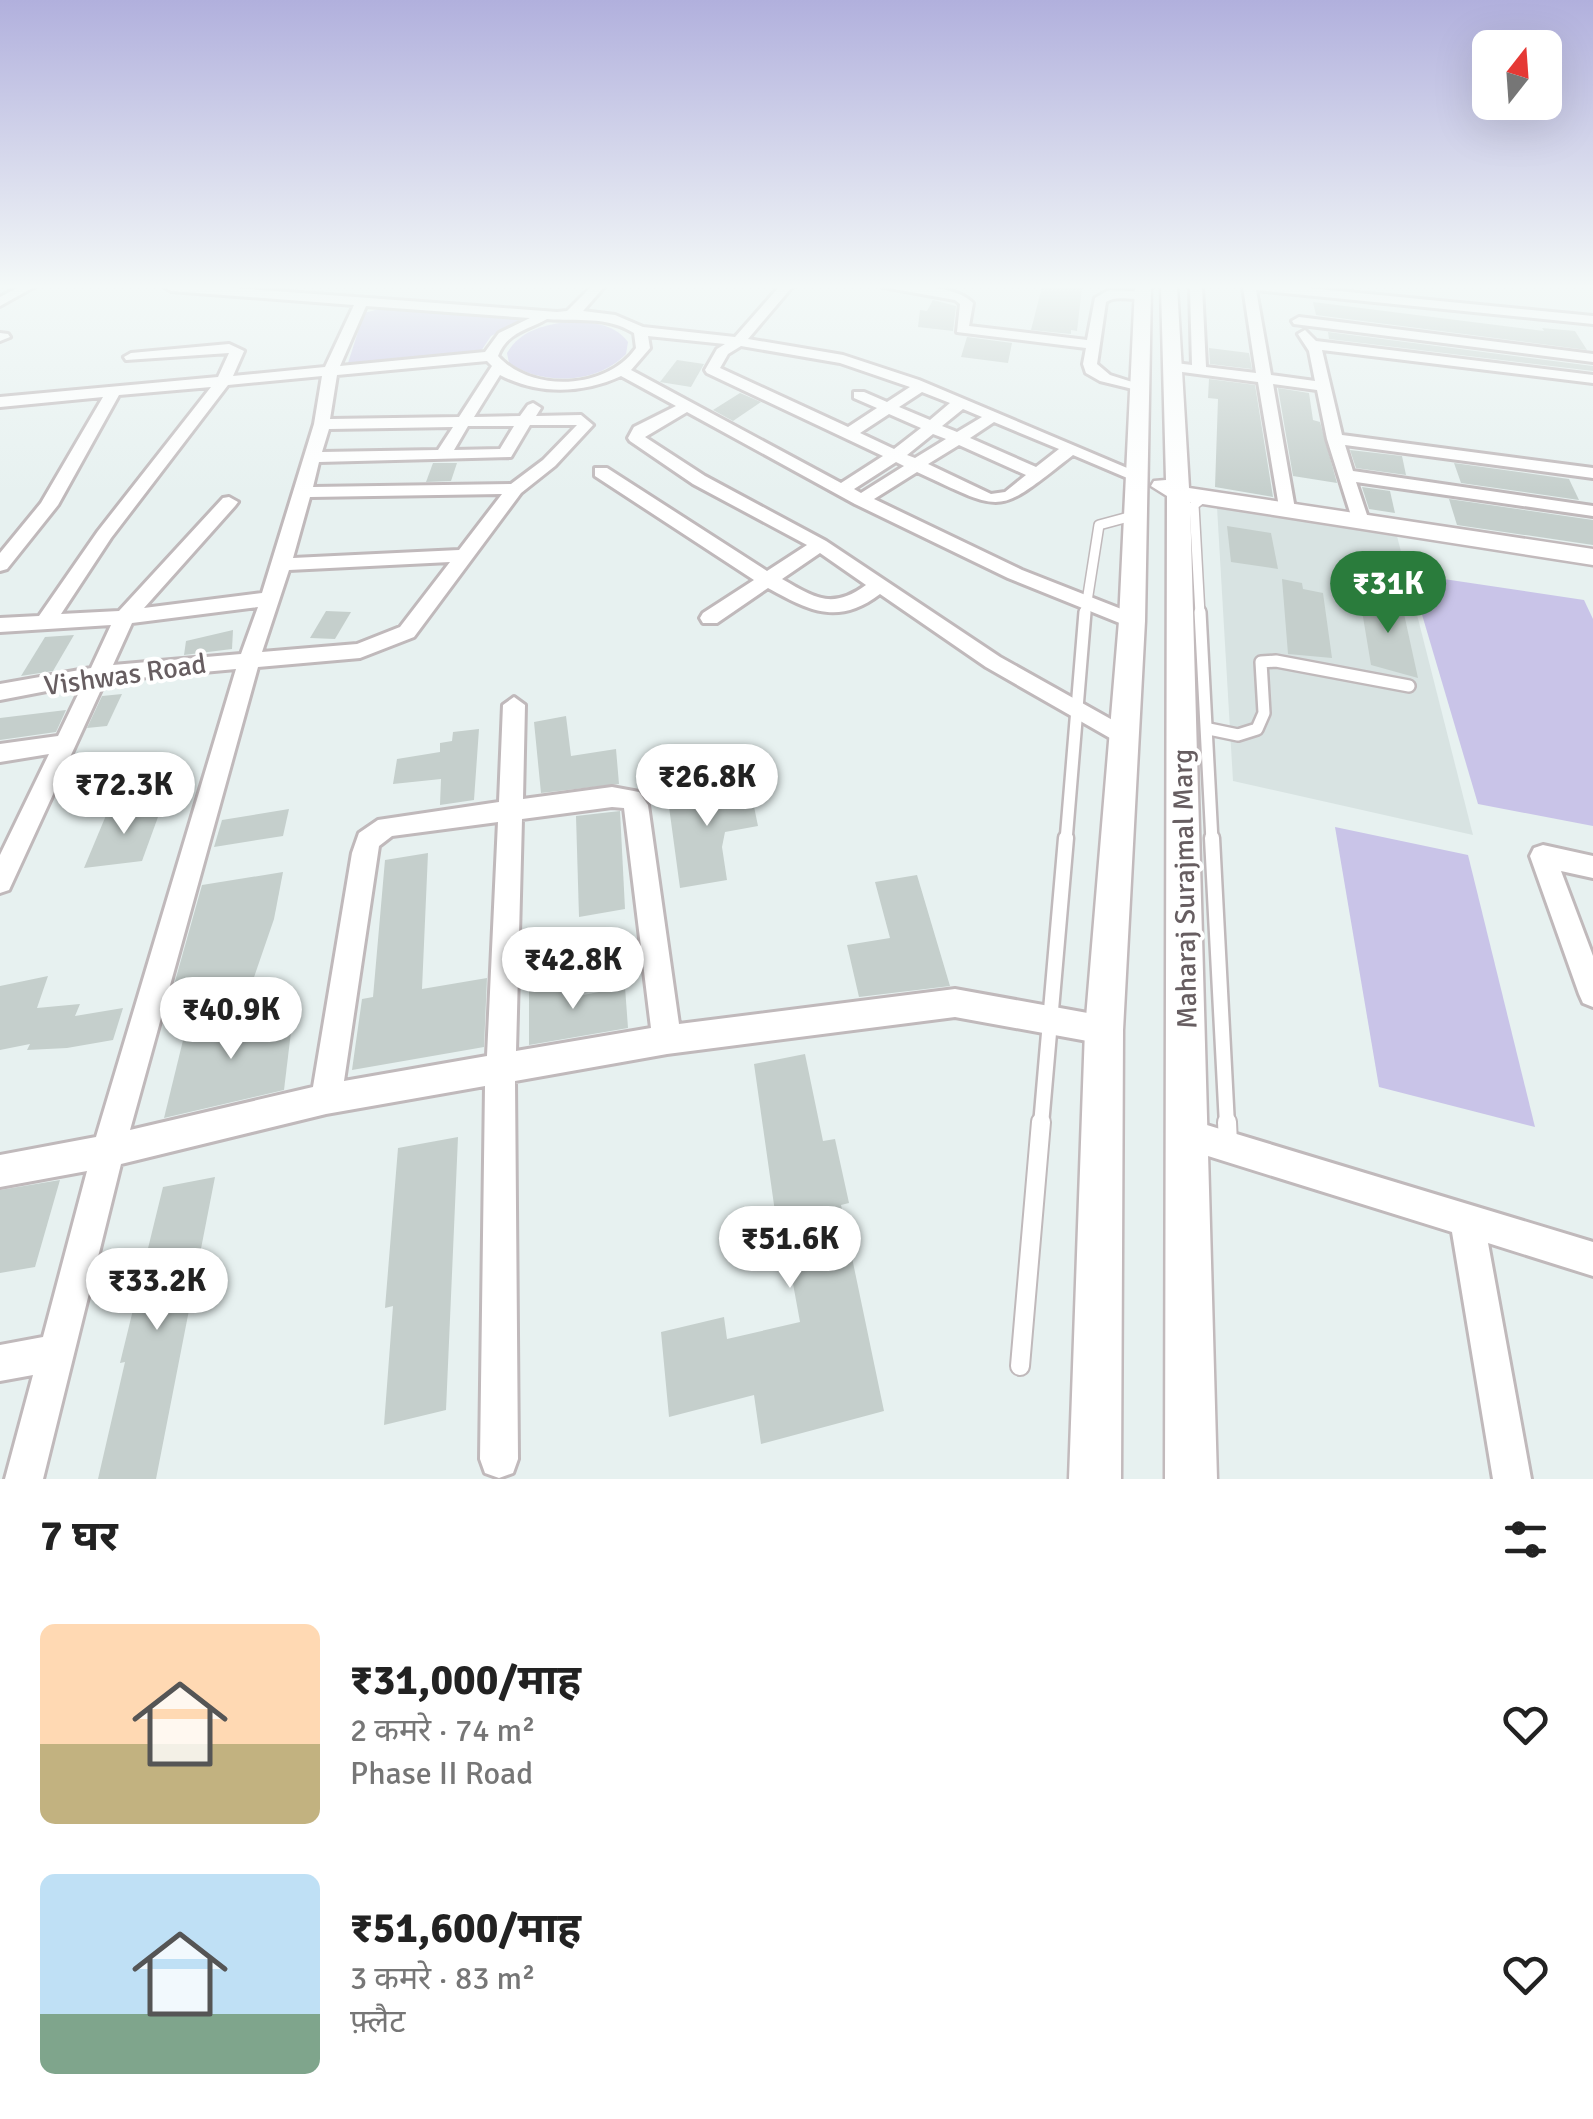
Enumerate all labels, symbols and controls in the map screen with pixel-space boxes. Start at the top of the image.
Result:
north arrow [1472,30,1562,120]
map controls [1472,30,1562,120]
pin: ₹31K [1329,551,1447,636]
text: ₹31K [1352,564,1424,603]
street label: Vishwas Road [42,647,208,703]
pin: ₹26.8K [626,744,788,829]
street label: Maharaj Surajmal Marg [1166,749,1204,1029]
pin: ₹72.3K [43,752,205,837]
text: ₹26.8K [658,757,756,796]
text: ₹72.3K [75,765,173,804]
pin: ₹42.8K [492,927,654,1012]
text: ₹42.8K [524,940,622,979]
pin: ₹40.9K [150,977,312,1062]
text: ₹40.9K [182,990,280,1029]
pin: ₹51.6K [709,1206,871,1291]
text: ₹51.6K [741,1219,839,1258]
pin: ₹33.2K [76,1248,238,1333]
text: ₹33.2K [108,1261,206,1300]
text: 7 घर [40,1511,118,1562]
icon: filters [1498,1512,1553,1567]
text: ₹31,000/माह [350,1655,581,1706]
icon: home [120,1664,240,1784]
icon: heart [1498,1697,1553,1752]
text: 2 कमरे · 74 m² [350,1711,536,1750]
text: Phase II Road [350,1754,533,1793]
text: ₹51,600/माह [350,1903,581,1954]
icon: home [120,1914,240,2034]
icon: heart [1498,1947,1553,2002]
text: 3 कमरे · 83 m² [350,1959,536,1998]
text: फ़्लैट [350,2002,405,2041]

